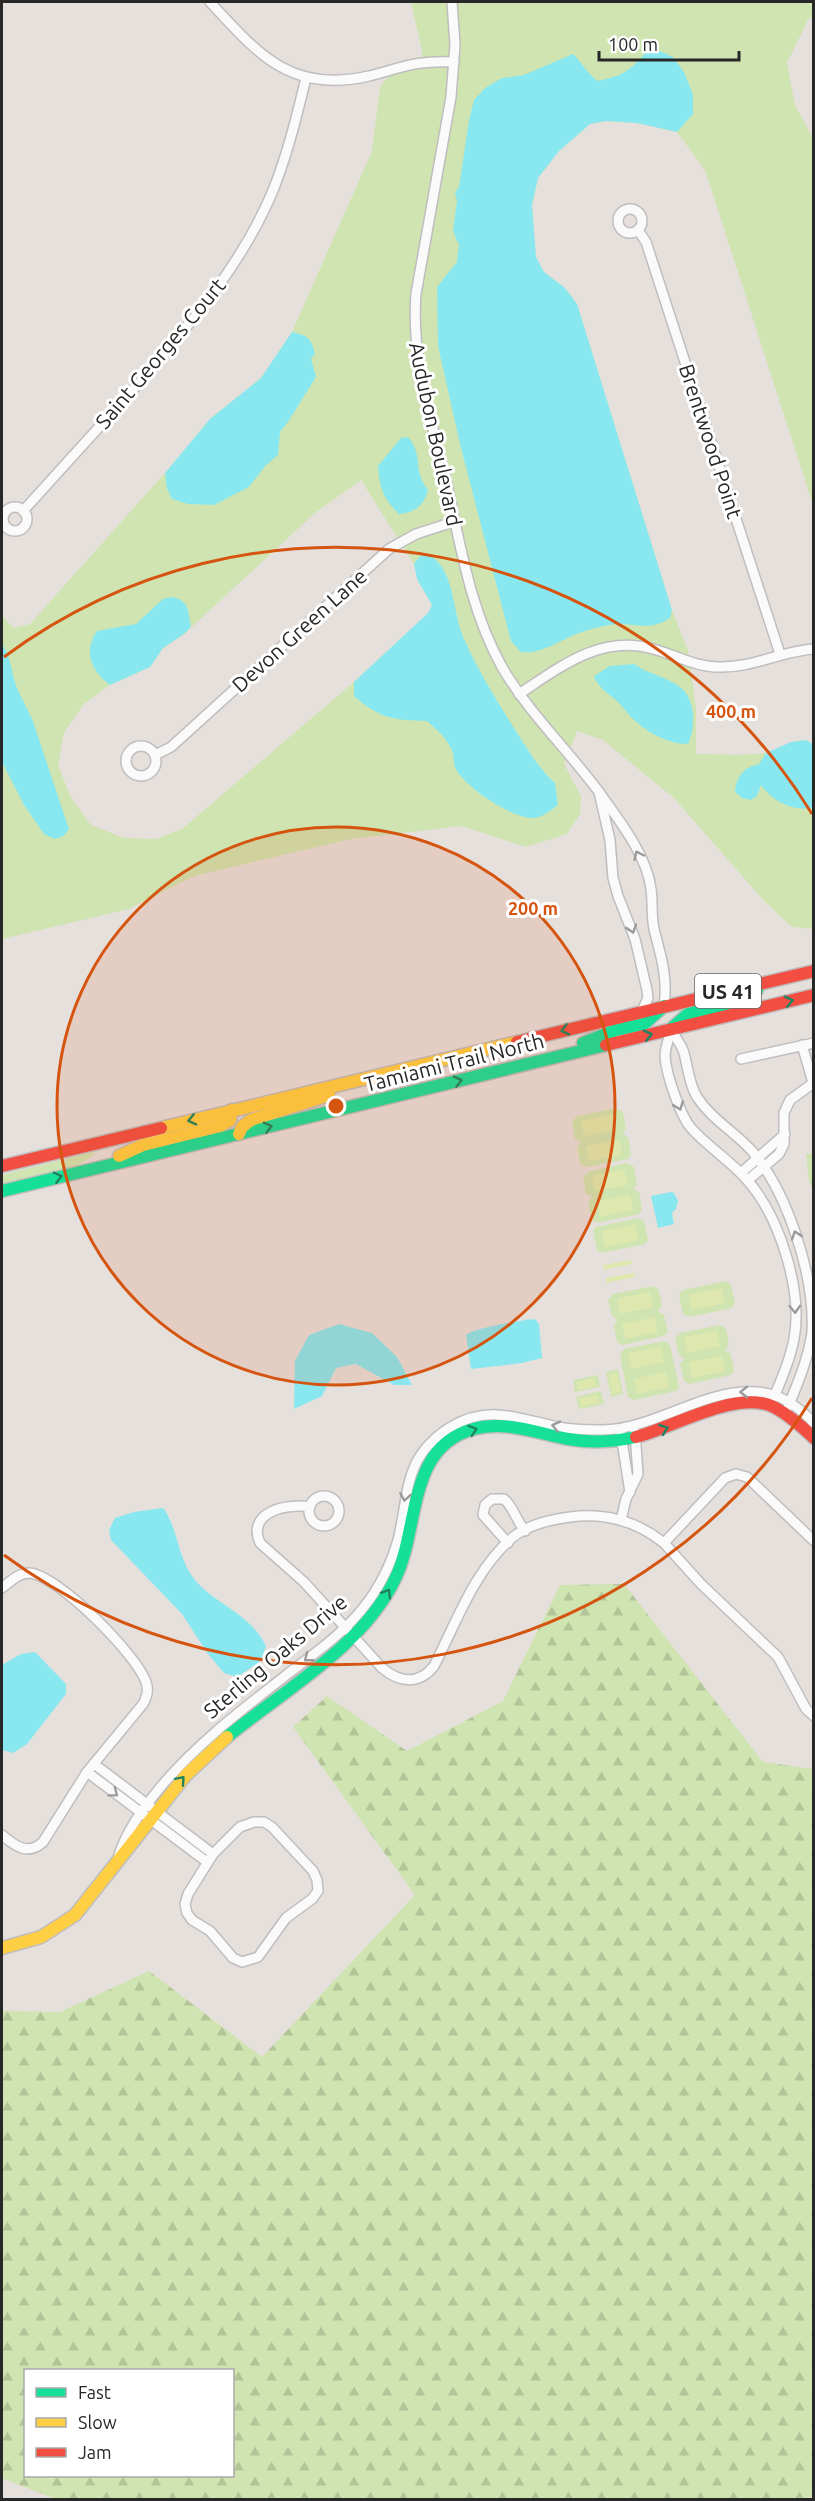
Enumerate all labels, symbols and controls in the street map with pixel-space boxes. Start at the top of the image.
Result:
scale bar [599,24,738,62]
text: 100 m [608,34,658,54]
street label: Saint Georges Court [90,273,230,433]
street label: Audubon Boulevard [405,340,467,528]
street label: Brentwood Point [675,361,747,521]
street label: Devon Green Lane [227,563,371,697]
text: 400 m [706,701,756,721]
one-way arrow [634,850,646,861]
text: 200 m [508,898,558,918]
one-way arrow [625,923,637,934]
road number: US 41 [695,974,761,1008]
one-way arrow [784,996,794,1009]
one-way arrow [560,1023,570,1036]
street label: Tamiami Trail North [362,1028,546,1096]
one-way arrow [642,1030,652,1043]
one-way arrow [453,1075,463,1088]
centre of rings [326,1096,346,1116]
one-way arrow [672,1101,685,1111]
one-way arrow [187,1112,197,1125]
one-way arrow [263,1121,273,1134]
one-way arrow [53,1171,63,1184]
one-way arrow [791,1230,803,1241]
one-way arrow [789,1304,802,1313]
one-way arrow [739,1386,748,1398]
one-way arrow [551,1420,561,1433]
one-way arrow [658,1423,669,1436]
one-way arrow [467,1425,478,1438]
one-way arrow [399,1492,412,1502]
street label: Sterling Oaks Drive [199,1589,351,1723]
one-way arrow [379,1589,391,1599]
one-way arrow [304,1650,315,1661]
one-way arrow [174,1776,185,1787]
one-way arrow [107,1785,118,1796]
legend [24,2369,234,2477]
text: Fast [78,2382,111,2402]
text: Slow [78,2412,117,2432]
text: Jam [78,2442,112,2462]

